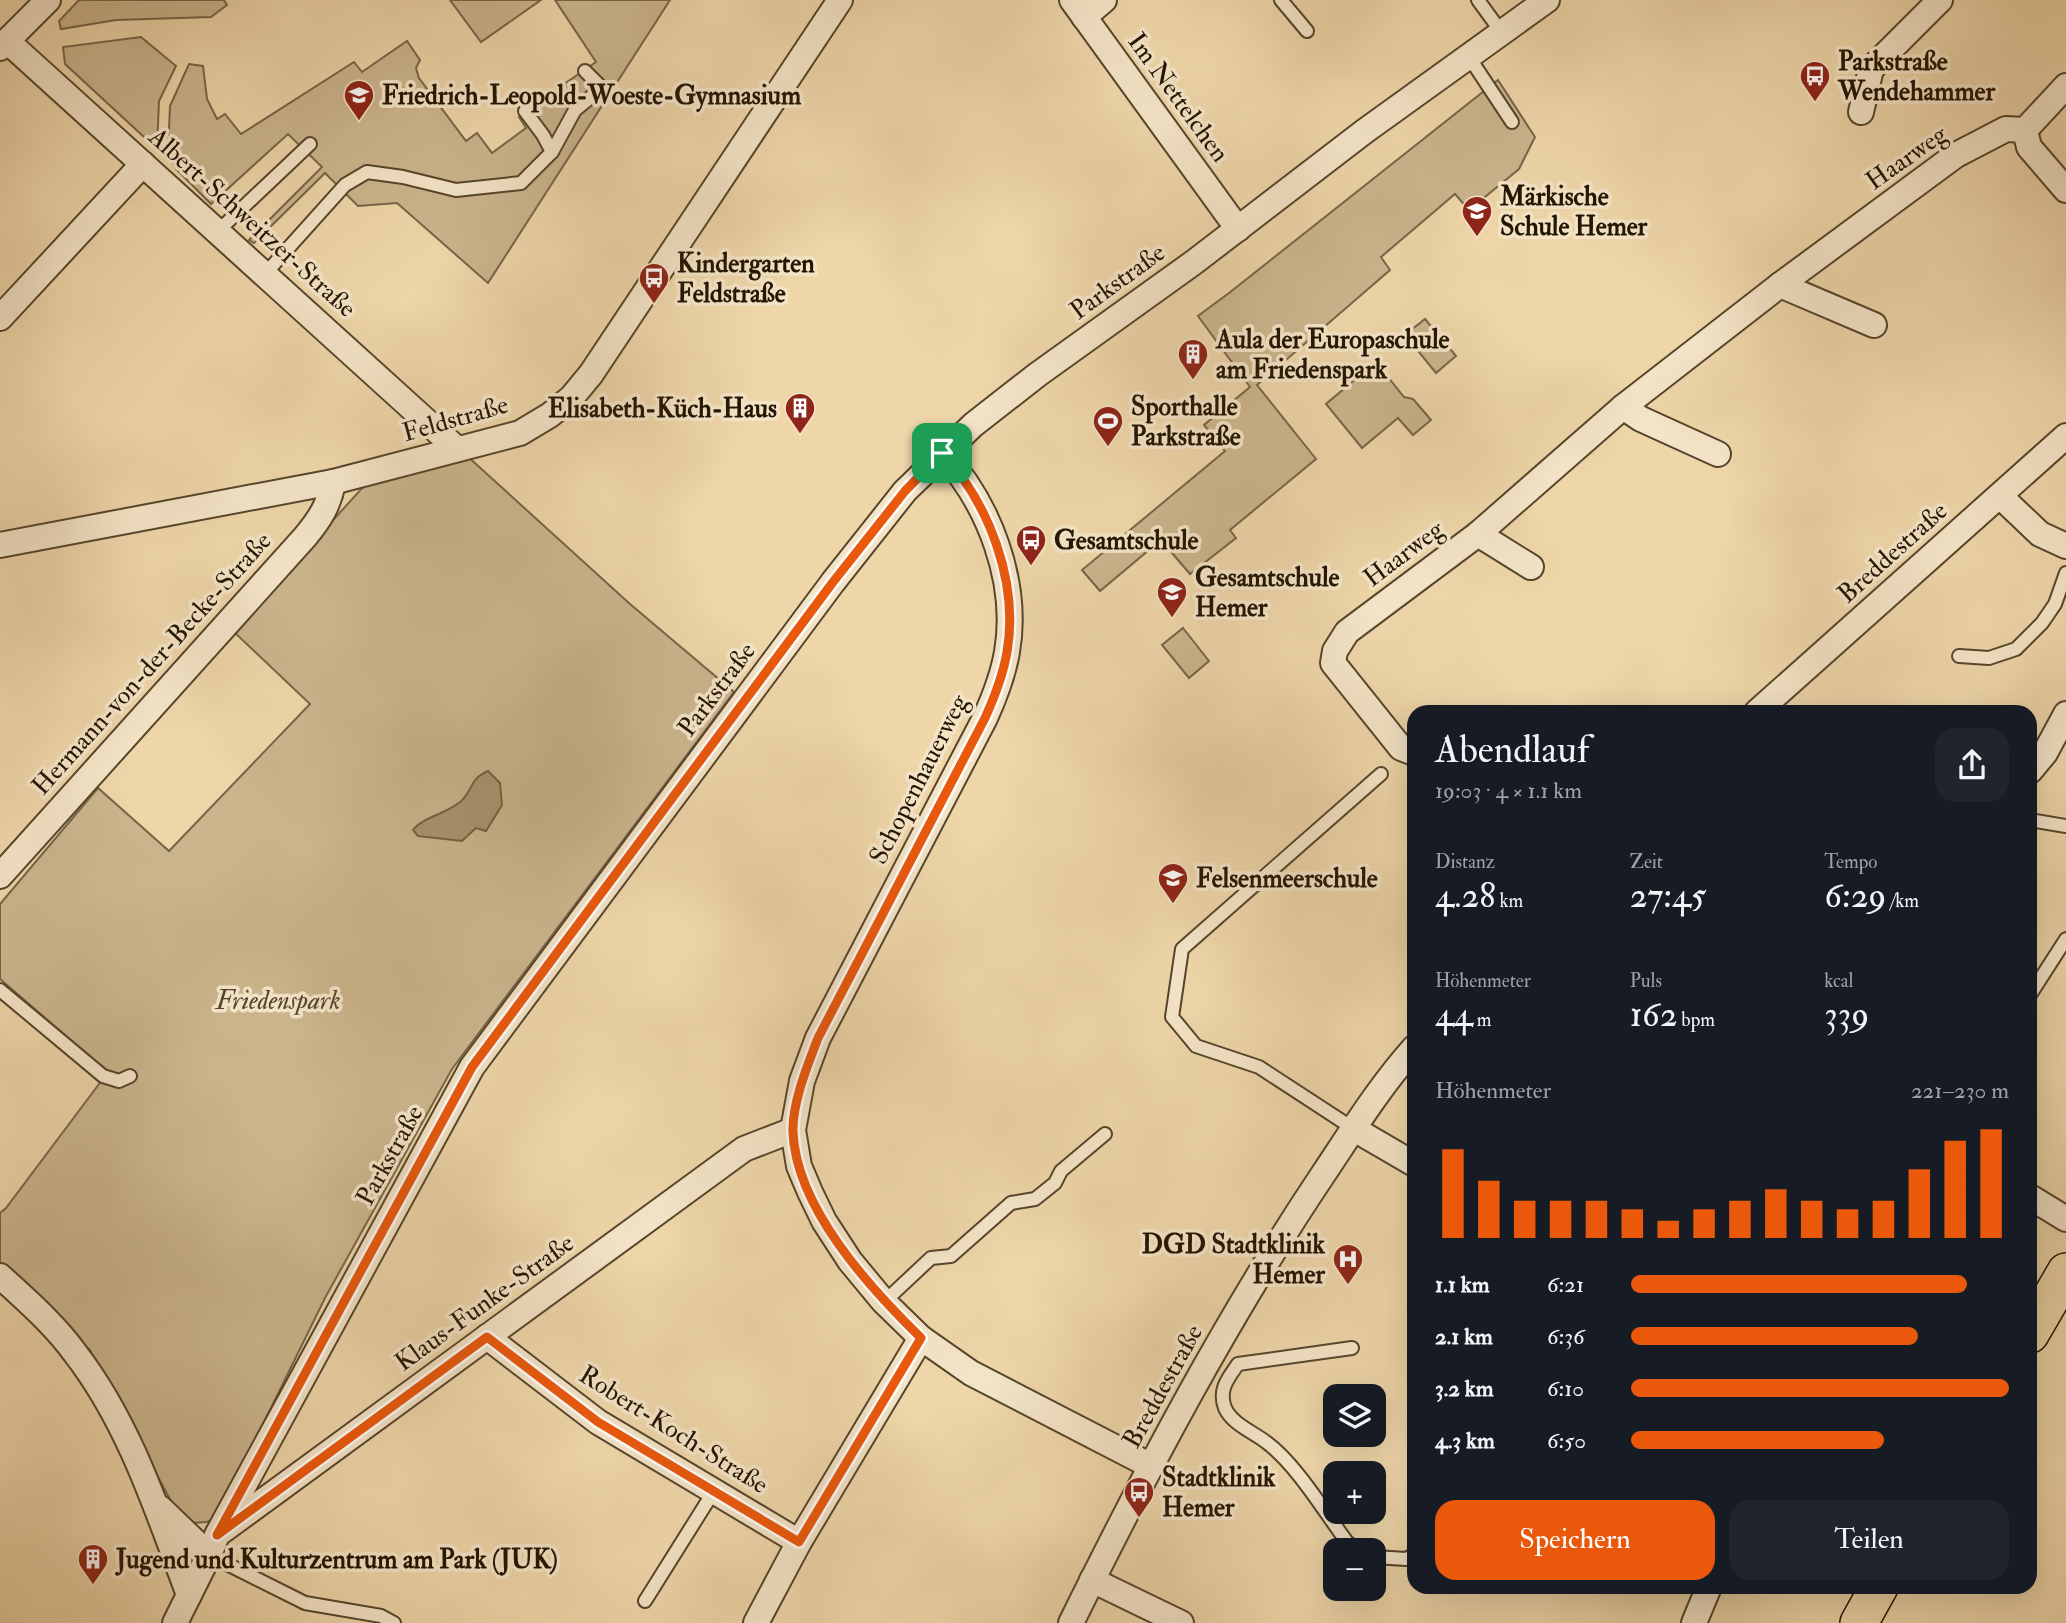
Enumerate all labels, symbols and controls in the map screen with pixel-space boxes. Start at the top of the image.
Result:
street label: Im Nettelchen [1120,27,1236,169]
place label: Parkstraße Wendehammer [1837,46,1995,108]
bus stop icon: Parkstraße Wendehammer [1798,59,1832,103]
school or university icon: Friedrich-Leopold-Woeste-Gymnasium [342,78,376,122]
place label: Friedrich-Leopold-Woeste-Gymnasium [382,80,802,113]
street label: Haarweg [1860,118,1954,197]
street label: Albert-Schweitzer-Straße [141,120,363,324]
place label: Märkische Schule Hemer [1499,181,1648,243]
school or university icon: Märkische Schule Hemer [1460,194,1494,238]
street label: Parkstraße [1064,237,1171,327]
place label: Kindergarten Feldstraße [677,248,815,310]
bus stop icon: Kindergarten Feldstraße [637,261,671,305]
place label: Aula der Europaschule am Friedenspark [1215,324,1449,387]
building icon: Aula der Europaschule am Friedenspark [1176,337,1210,381]
street label: Feldstraße [399,389,512,449]
building icon: Elisabeth-Küch-Haus [783,391,817,435]
place label: Sporthalle Parkstraße [1131,391,1241,453]
place label: Elisabeth-Küch-Haus [548,393,777,425]
sports icon: Sporthalle Parkstraße [1091,404,1125,448]
pin [912,423,972,483]
icon: arrive [923,434,961,472]
street label: Breddestraße [1831,495,1954,610]
street label: Haarweg [1357,513,1451,594]
bus stop icon: Gesamtschule [1014,523,1048,567]
street label: Hermann-von-der-Becke-Straße [25,525,278,802]
place label: Gesamtschule [1054,525,1199,557]
place label: Gesamtschule Hemer [1195,562,1340,624]
school or university icon: Gesamtschule Hemer [1155,575,1189,619]
street label: Parkstraße [671,636,763,743]
street label: Schopenhauerweg [862,688,977,870]
text: Abendlauf [1435,726,1589,774]
button: share [1935,728,2009,802]
text: 19:03 · 4 × 1.1 km [1435,776,1582,805]
text: Distanz [1435,850,1495,874]
text: Zeit [1630,850,1663,874]
text: Tempo [1824,850,1877,874]
school or university icon: Felsenmeerschule [1156,861,1190,905]
place label: Felsenmeerschule [1196,863,1378,895]
text: 4.28 [1435,874,1496,918]
text: 27:45 [1630,874,1706,918]
text: 6:29 [1824,874,1886,918]
text: km [1496,889,1523,913]
text: /km [1886,889,1919,913]
text: Höhenmeter [1435,969,1531,993]
text: Puls [1630,969,1662,993]
text: kcal [1824,969,1853,993]
park label: Friedenspark [214,985,340,1017]
text: 44 [1435,993,1473,1037]
text: 162 [1630,993,1677,1037]
text: 339 [1824,993,1869,1037]
text: m [1473,1008,1491,1032]
text: bpm [1677,1008,1715,1032]
text: Höhenmeter [1435,1076,1551,1105]
text: 221–230 m [1911,1076,2009,1105]
street label: Parkstraße [349,1100,431,1211]
street label: Klaus-Funke-Straße [389,1227,580,1379]
place label: DGD Stadtklinik Hemer [1142,1229,1326,1291]
hospital icon: DGD Stadtklinik Hemer [1331,1242,1365,1286]
text: 1.1 km [1435,1270,1490,1299]
text: 6:21 [1547,1270,1584,1299]
street label: Breddestraße [1116,1319,1210,1454]
text: 2.1 km [1435,1322,1493,1351]
text: 6:36 [1547,1322,1585,1351]
street label: Robert-Koch-Straße [573,1359,774,1501]
text: 3.2 km [1435,1374,1494,1403]
text: 6:10 [1547,1374,1584,1403]
map controls [1323,1384,1386,1601]
button: layers [1323,1384,1386,1447]
text: 4.3 km [1435,1426,1495,1455]
text: 6:50 [1547,1426,1586,1455]
button: + [1323,1461,1386,1524]
place label: Stadtklinik Hemer [1162,1462,1276,1524]
bus stop icon: Stadtklinik Hemer [1122,1475,1156,1519]
button: Speichern [1435,1500,1715,1580]
button: Teilen [1729,1500,2009,1580]
button: − [1323,1538,1386,1601]
building icon: Jugend und Kulturzentrum am Park (JUK) [76,1542,110,1586]
place label: Jugend und Kulturzentrum am Park (JUK) [114,1544,558,1577]

